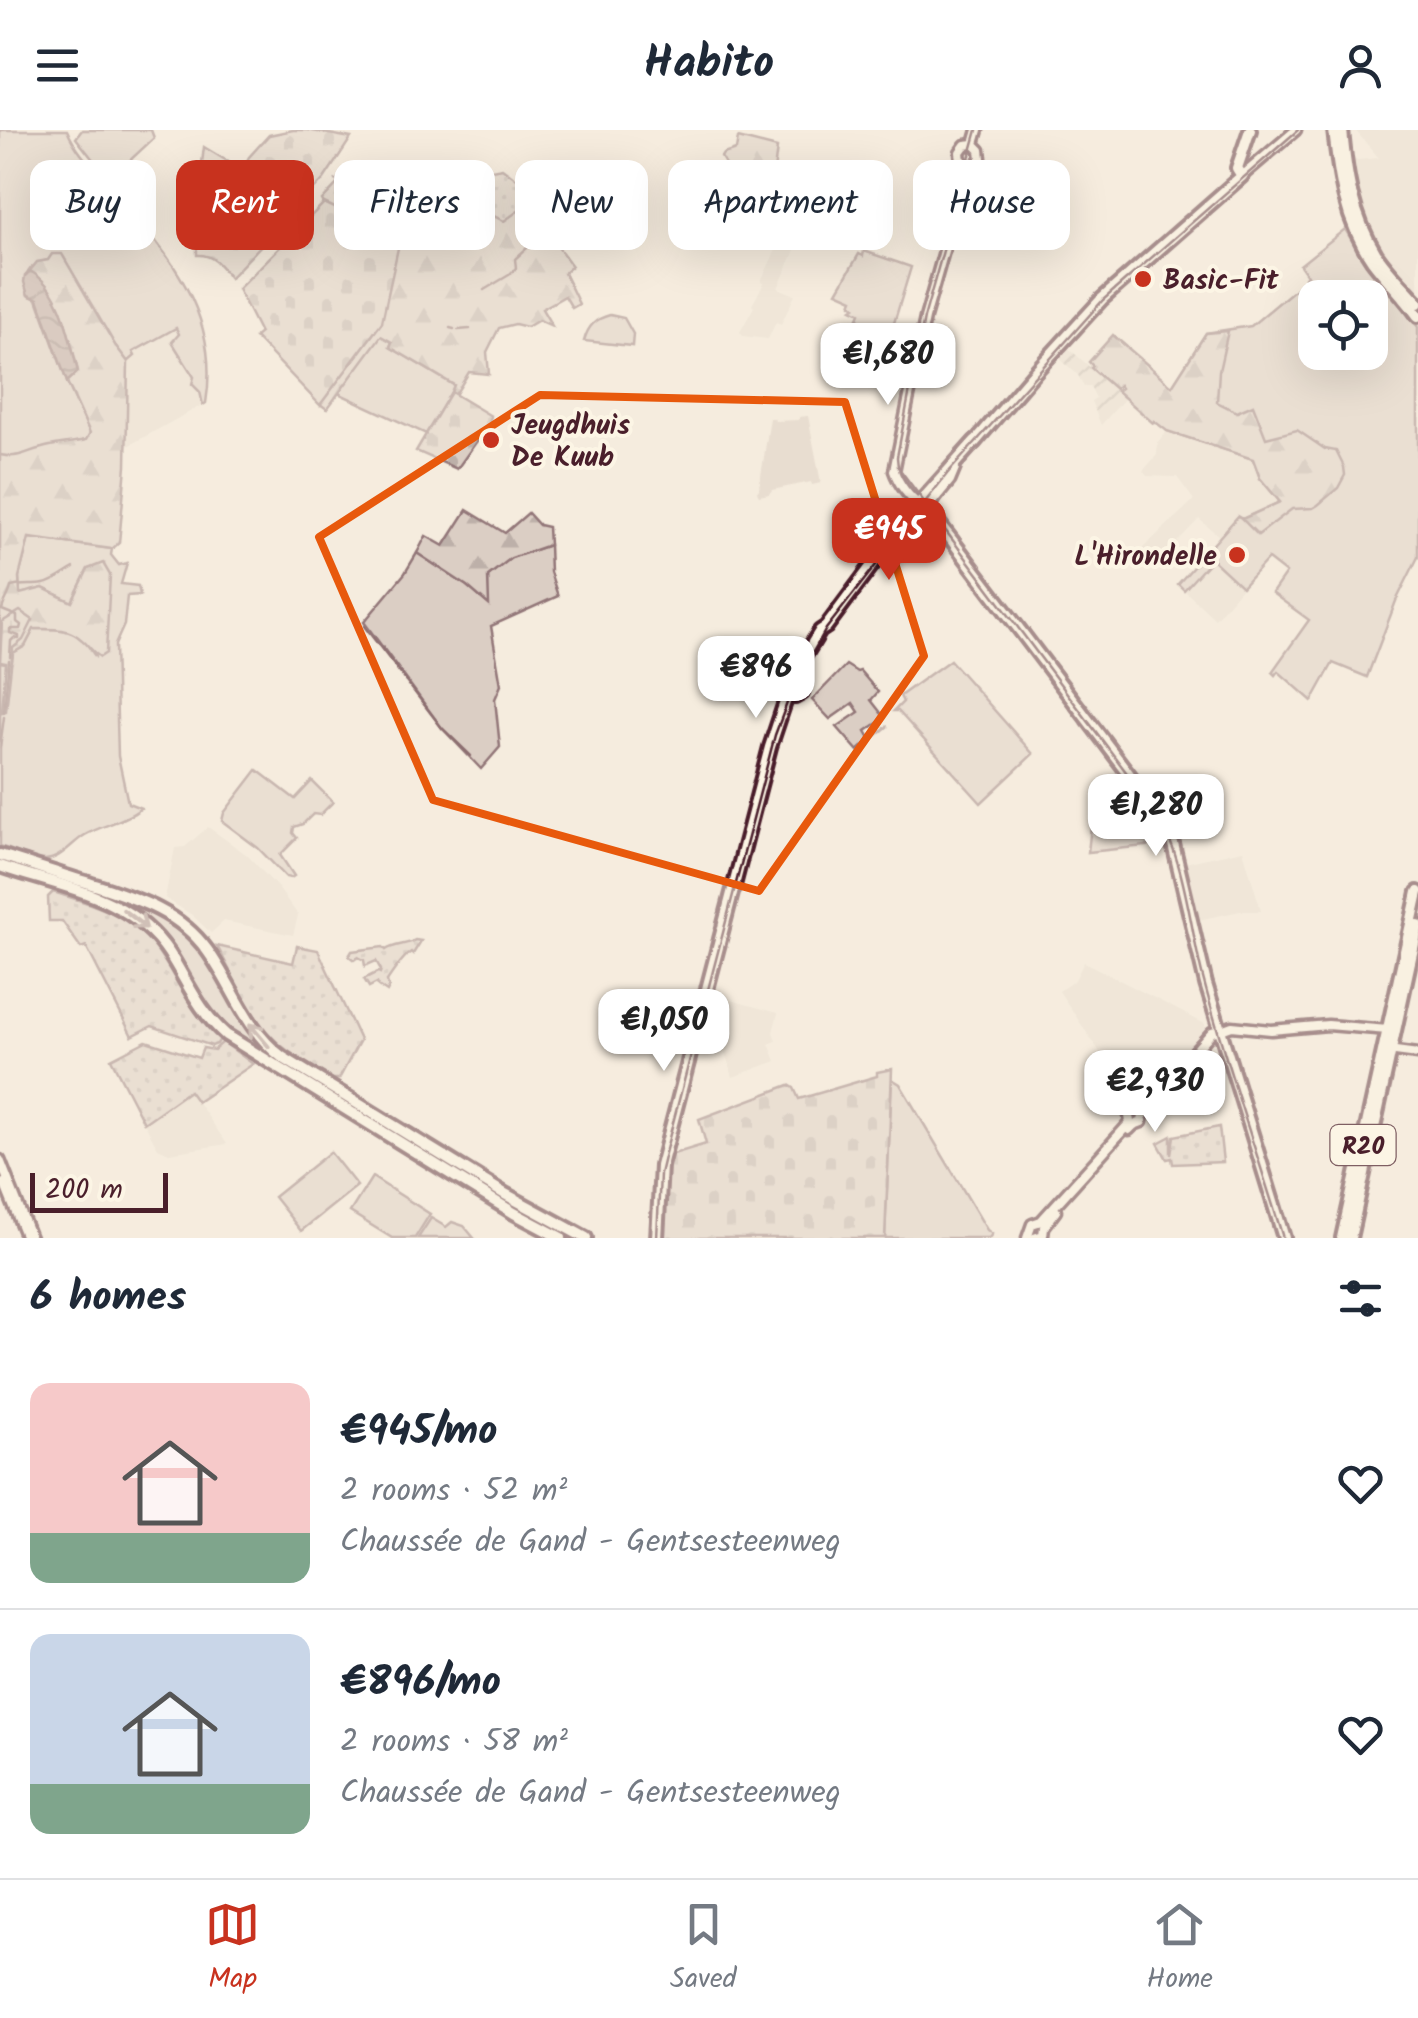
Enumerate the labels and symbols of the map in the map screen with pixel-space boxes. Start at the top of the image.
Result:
place label: Basic-Fit [1163,259,1279,304]
marker: Basic-Fit [1132,268,1154,290]
pin: €1,680 [807,323,969,408]
place label: Jeugdhuis De Kuub [511,404,630,481]
marker: Jeugdhuis De Kuub [480,429,502,451]
pin: €945 [830,498,948,583]
place label: L'Hirondelle [1074,535,1217,580]
marker: L'Hirondelle [1226,544,1248,566]
pin: €896 [697,636,815,721]
pin: €1,280 [1075,774,1237,859]
one-way arrow [121,908,148,929]
pin: €1,050 [583,989,745,1074]
one-way arrow [248,1022,270,1048]
pin: €2,930 [1074,1050,1236,1135]
road number: R20 [1330,1125,1396,1165]
scale bar [30,1168,168,1212]

